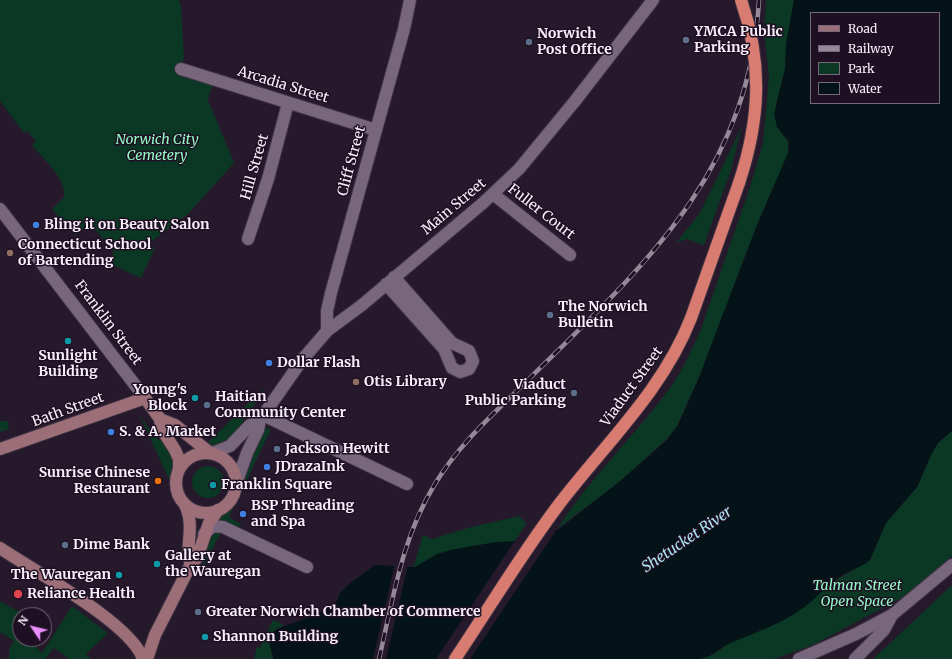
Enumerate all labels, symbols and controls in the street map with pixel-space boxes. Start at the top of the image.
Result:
legend [810,12,940,104]
text: Road [848,21,877,36]
place label: YMCA Public Parking [694,24,783,56]
place label: Norwich Post Office [537,26,612,58]
marker: YMCA Public Parking [681,35,691,45]
marker: Norwich Post Office [524,37,534,47]
text: Railway [848,41,894,56]
text: Park [848,61,875,76]
street label: Arcadia Street [235,63,331,107]
text: Water [848,81,882,96]
street label: Cliff Street [335,124,369,198]
park label: Norwich City Cemetery [115,132,199,164]
street label: Hill Street [238,132,272,202]
street label: Main Street [419,175,489,239]
street label: Fuller Court [504,181,578,243]
place label: Bling it on Beauty Salon [44,217,209,233]
marker: Bling it on Beauty Salon [31,220,41,230]
place label: Connecticut School of Bartending [18,237,151,270]
marker: Connecticut School of Bartending [5,248,15,258]
street label: Franklin Street [71,277,145,369]
place label: The Norwich Bulletin [558,299,648,332]
marker: The Norwich Bulletin [545,310,555,320]
marker: Sunlight Building [63,336,73,346]
street label: Viaduct Street [597,344,667,430]
place label: Sunlight Building [38,348,98,380]
place label: Dollar Flash [277,355,360,371]
marker: Dollar Flash [264,358,274,368]
place label: Otis Library [364,374,447,390]
marker: Otis Library [351,377,361,387]
place label: Viaduct Public Parking [465,377,566,410]
place label: Young's Block [133,382,187,414]
marker: Viaduct Public Parking [569,388,579,398]
street label: Bath Street [30,389,106,431]
place label: Haitian Community Center [215,389,346,422]
marker: Young's Block [190,393,200,403]
marker: Haitian Community Center [202,400,212,410]
place label: S. & A. Market [119,424,216,440]
marker: S. & A. Market [106,427,116,437]
place label: Jackson Hewitt [285,441,390,457]
marker: Jackson Hewitt [272,444,282,454]
place label: JDrazaInk [275,459,345,475]
marker: JDrazaInk [262,462,272,472]
place label: Sunrise Chinese Restaurant [39,465,150,498]
marker: Sunrise Chinese Restaurant [153,476,163,486]
place label: Franklin Square [221,477,332,493]
marker: Franklin Square [208,480,218,490]
place label: BSP Threading and Spa [251,498,354,530]
water label: Shetucket River [638,503,736,577]
marker: BSP Threading and Spa [238,509,248,519]
place label: Dime Bank [73,537,150,553]
marker: Dime Bank [60,540,70,550]
place label: Gallery at the Wauregan [165,548,261,580]
marker: Gallery at the Wauregan [152,559,162,569]
place label: The Wauregan [11,567,111,583]
marker: The Wauregan [114,570,124,580]
park label: Talman Street Open Space [812,578,902,610]
place label: Reliance Health [27,586,135,602]
marker: Reliance Health [12,588,24,600]
place label: Greater Norwich Chamber of Commerce [206,604,481,620]
north arrow [12,607,52,647]
marker: Greater Norwich Chamber of Commerce [193,607,203,617]
text: N [15,613,31,628]
place label: Shannon Building [213,629,338,645]
marker: Shannon Building [200,632,210,642]

